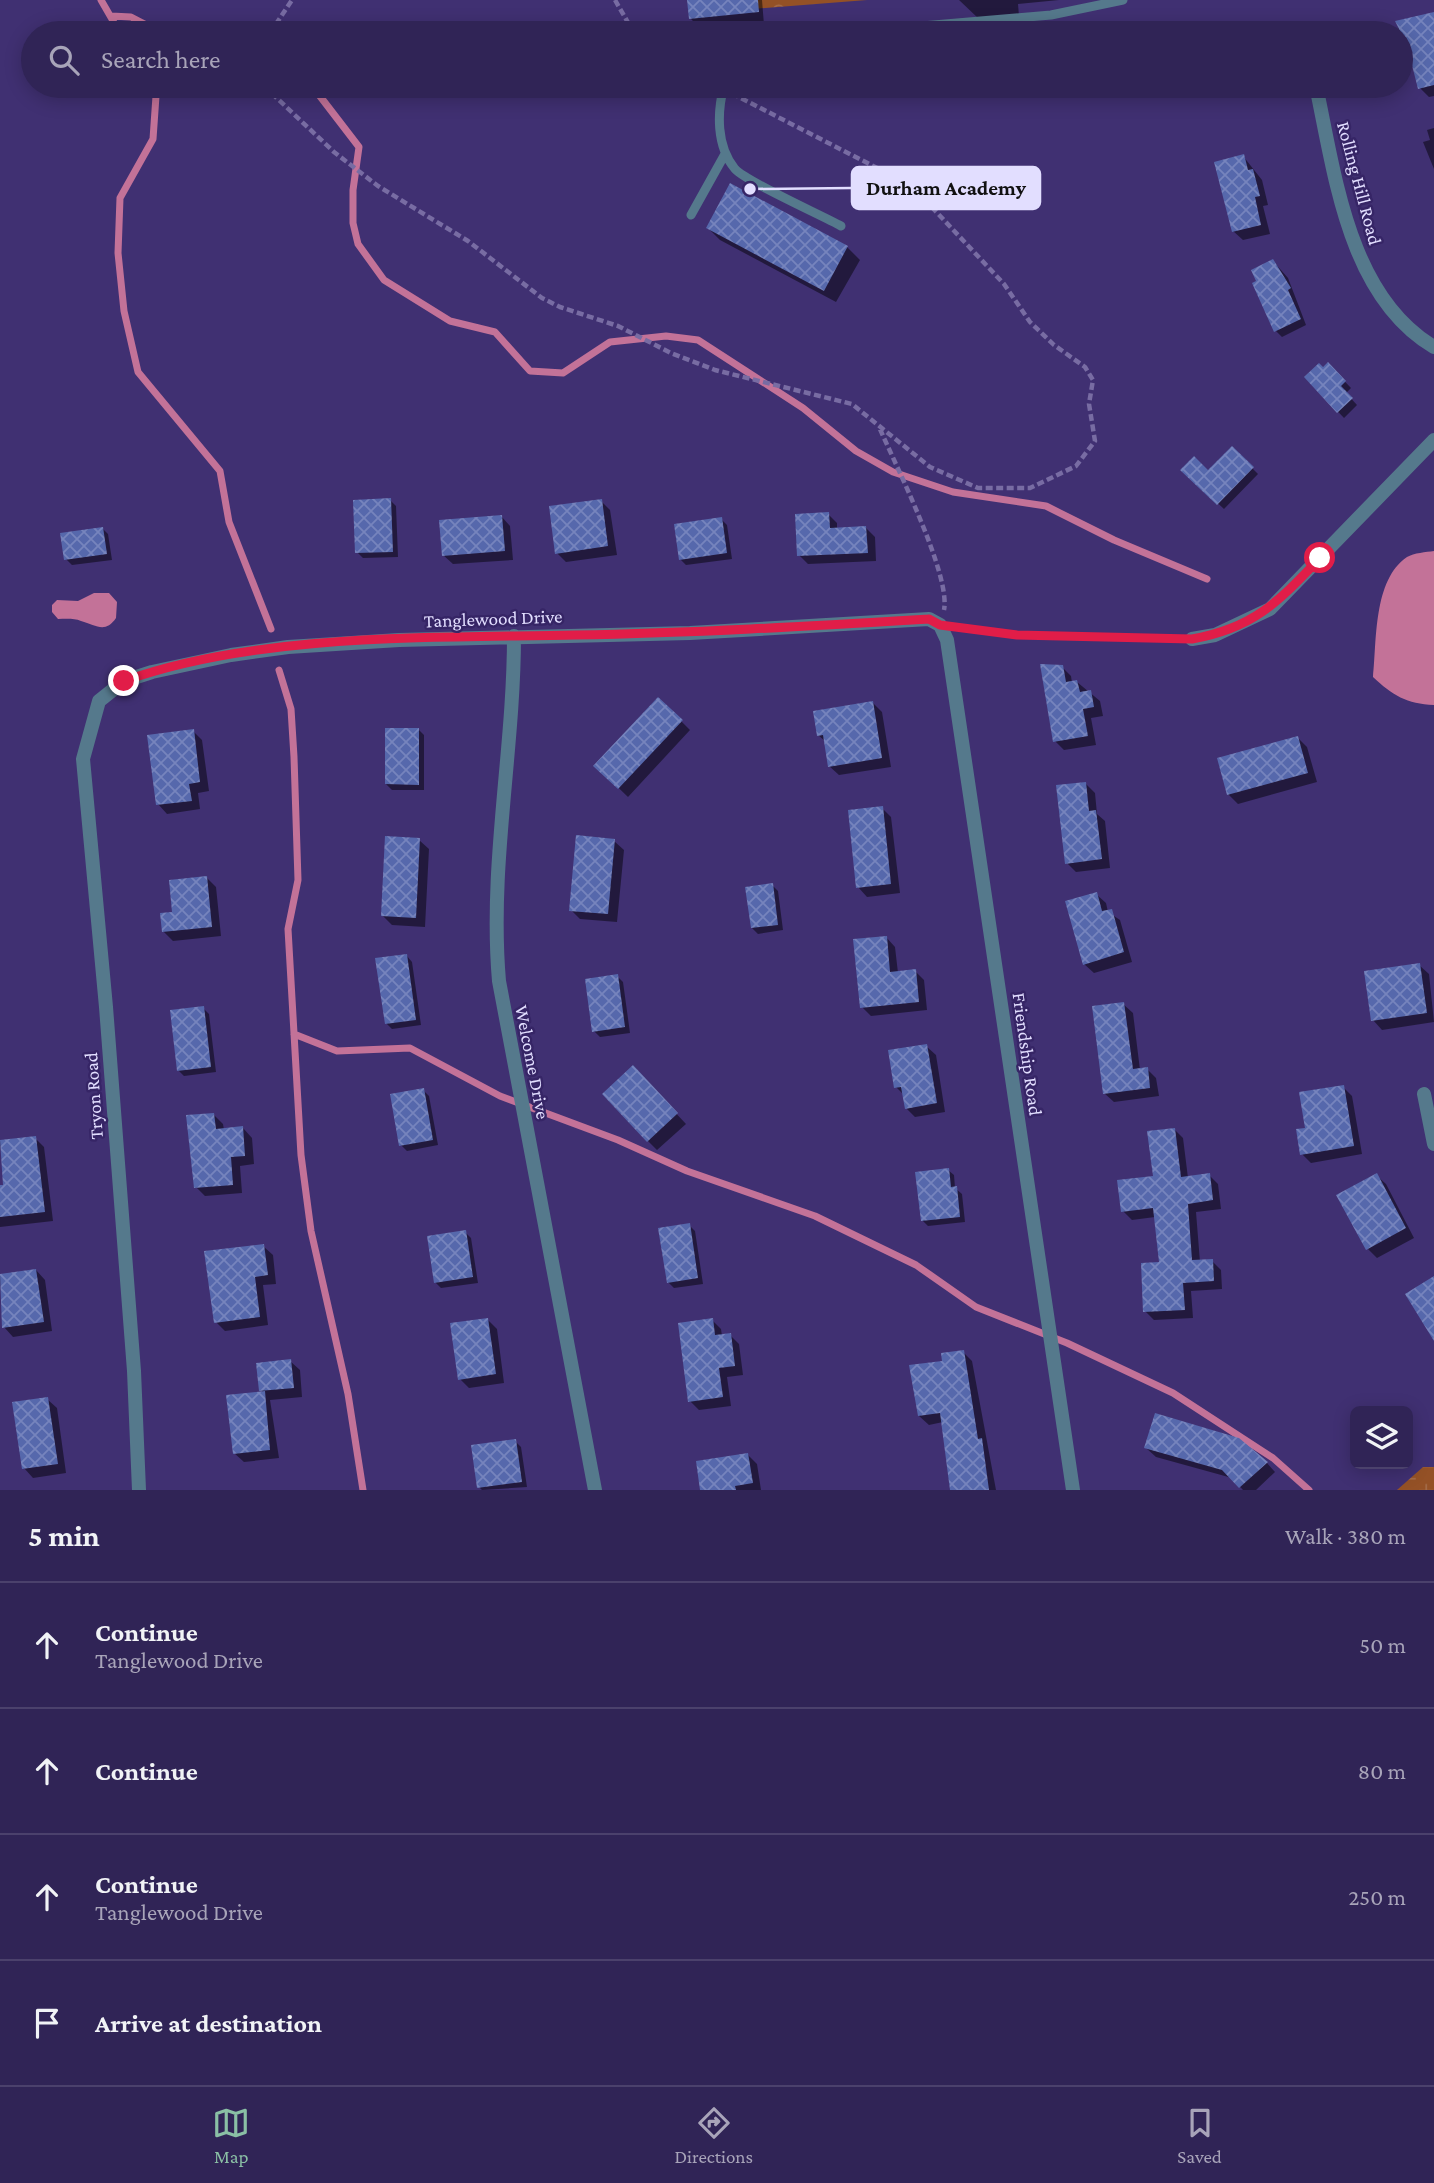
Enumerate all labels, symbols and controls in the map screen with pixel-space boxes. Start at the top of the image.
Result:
search box [21,21,1413,98]
icon: search [45,41,83,79]
text: Search here [101,45,220,74]
street label: Rolling Hill Road [1333,119,1386,247]
callout: Durham Academy [852,167,1040,209]
text: Durham Academy [866,176,1027,200]
route start [1304,542,1335,573]
street label: Tanglewood Drive [423,606,563,631]
route end [108,665,139,696]
street label: Friendship Road [1008,991,1047,1117]
street label: Welcome Drive [511,1003,554,1121]
street label: Tryon Road [80,1052,107,1140]
map controls [1350,1406,1413,1469]
button: layers [1350,1406,1413,1469]
text: 5 min [28,1519,100,1552]
text: Walk · 380 m [1285,1523,1406,1549]
text: Continue [95,1618,198,1647]
icon: ahead [28,1626,66,1664]
text: 50 m [1359,1632,1406,1658]
text: Tanglewood Drive [95,1647,263,1673]
icon: ahead [28,1752,66,1790]
text: Continue [95,1757,198,1786]
text: 80 m [1358,1758,1406,1784]
text: Continue [95,1870,198,1899]
icon: ahead [28,1878,66,1916]
text: 250 m [1348,1884,1406,1910]
text: Tanglewood Drive [95,1899,263,1925]
icon: arrive [28,2004,66,2042]
text: Arrive at destination [95,2009,322,2038]
tab: Map [212,2104,250,2167]
tab: Directions [674,2104,753,2167]
tab: Saved [1177,2104,1222,2167]

